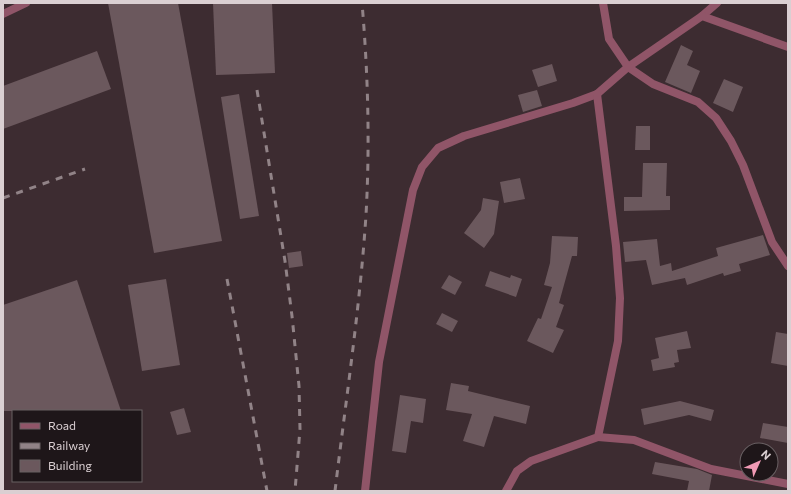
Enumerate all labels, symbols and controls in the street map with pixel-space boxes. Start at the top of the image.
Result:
legend [12,410,142,482]
text: Road [48,418,76,432]
text: Railway [48,438,90,452]
north arrow [739,442,779,482]
text: N [759,447,774,462]
text: Building [48,458,92,472]

